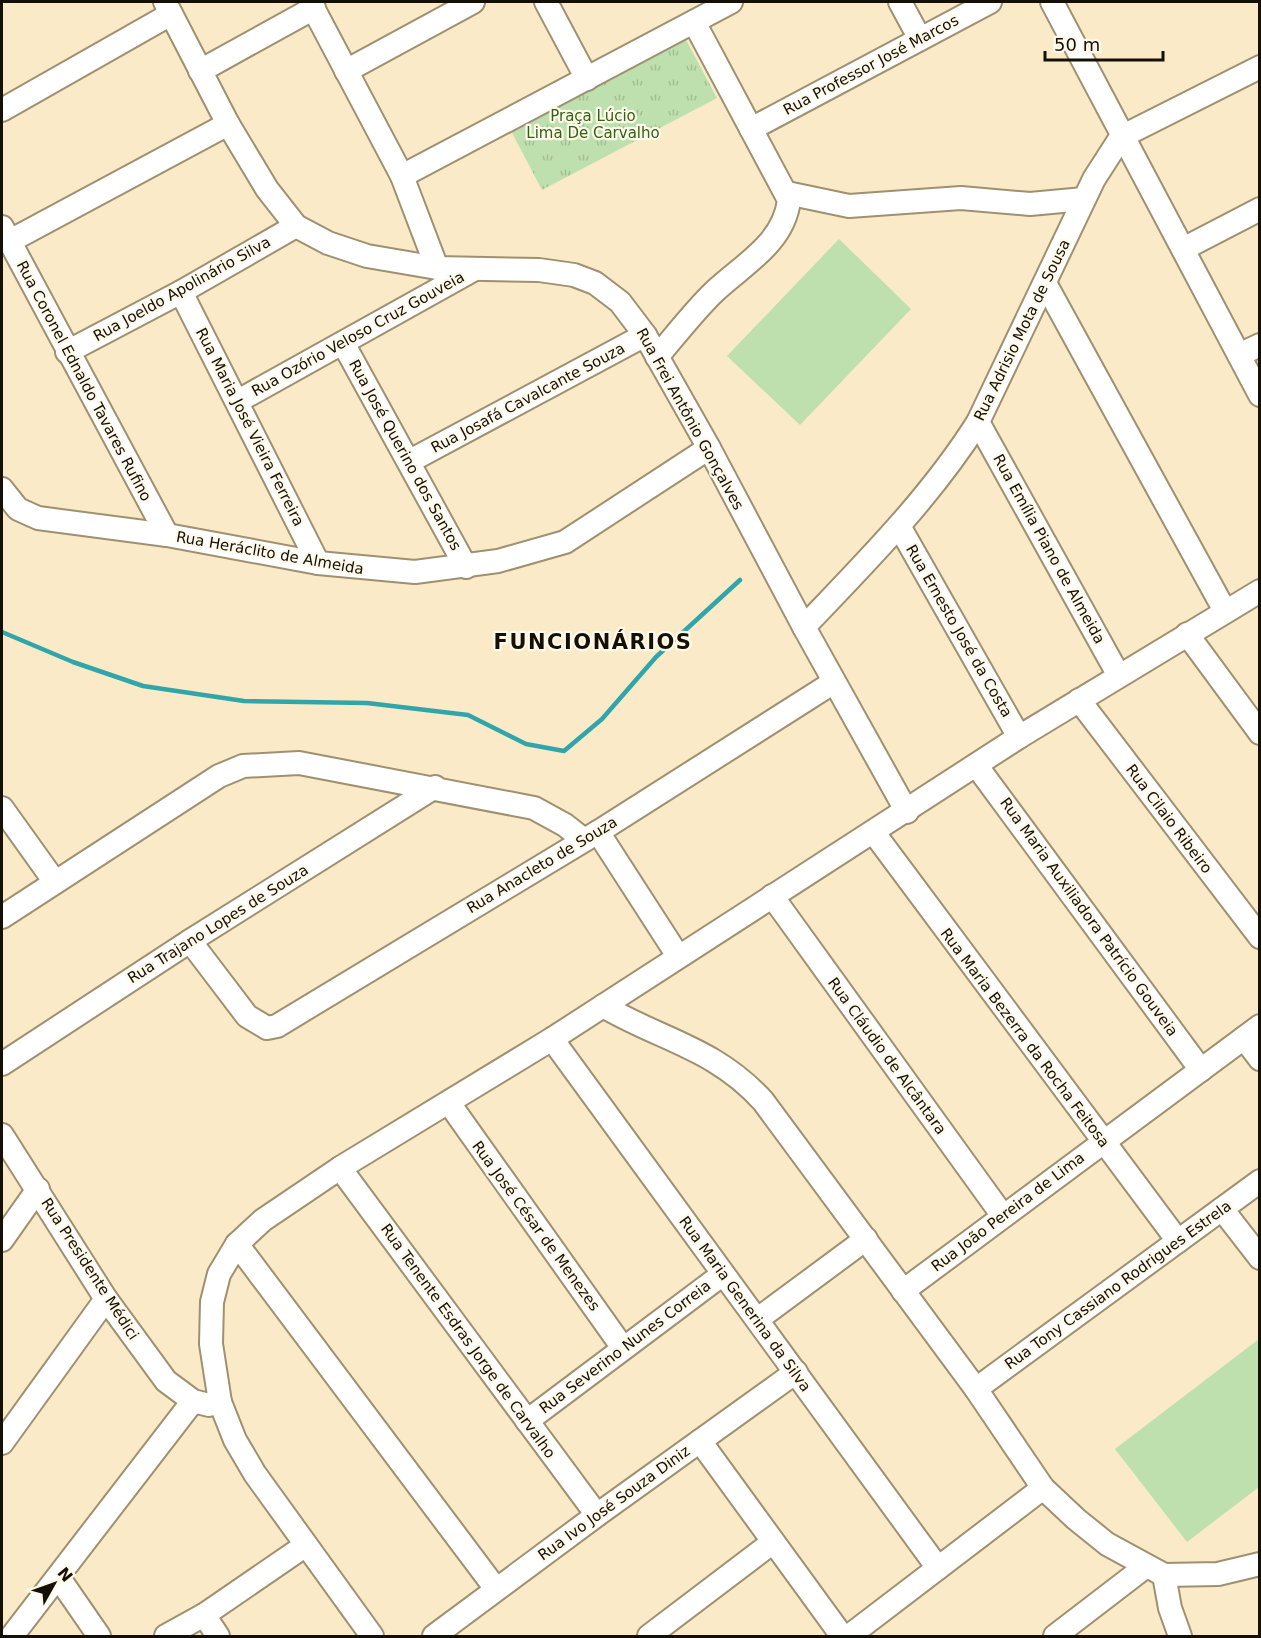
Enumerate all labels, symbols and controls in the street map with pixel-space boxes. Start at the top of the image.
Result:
street label: Rua Professor José Marcos [780,11,962,119]
scale bar [1045,24,1164,62]
text: 50 m [1054,34,1100,55]
park label: Praça Lúcio Lima De Carvalho [526,107,660,142]
street label: Rua Joeldo Apolinário Silva [90,233,274,345]
street label: Rua Adrisio Mota de Sousa [970,236,1074,424]
street label: Rua Coronel Ednaldo Tavares Rufino [13,258,155,504]
street label: Rua Ozório Veloso Cruz Gouveia [249,268,467,400]
street label: Rua Maria José Vieira Ferreira [192,325,308,529]
street label: Rua Frei Antônio Gonçalves [632,325,748,513]
street label: Rua Josafá Cavalcante Souza [428,339,628,457]
street label: Rua José Querino dos Santos [345,356,465,554]
street label: Rua Emília Piano de Almeida [989,451,1109,647]
street label: Rua Heráclito de Almeida [175,528,365,578]
street label: Rua Ernesto José da Costa [902,541,1016,721]
district label: FUNCIONÁRIOS [494,629,692,654]
street label: Rua Cilaio Ribeiro [1122,761,1216,877]
street label: Rua Maria Auxiliadora Patrício Gouveia [996,794,1182,1040]
street label: Rua Anacleto de Souza [463,813,621,917]
street label: Rua Trajano Lopes de Souza [124,861,312,987]
street label: Rua Maria Bezerra da Rocha Feitosa [937,925,1113,1151]
street label: Rua Cláudio de Alcântara [824,974,950,1138]
street label: Rua José César de Menezes [468,1138,604,1315]
street label: Rua João Pereira de Lima [928,1149,1088,1275]
street label: Rua Presidente Médici [37,1195,143,1343]
street label: Rua Tony Cassiano Rodrigues Estrela [1001,1197,1235,1373]
street label: Rua Maria Generina da Silva [675,1213,815,1395]
street label: Rua Tenente Esdras Jorge de Carvalho [377,1220,559,1462]
street label: Rua Severino Nunes Correia [536,1277,714,1417]
street label: Rua Ivo José Souza Diniz [535,1442,693,1564]
north arrow [24,1554,84,1614]
text: N [54,1563,77,1586]

